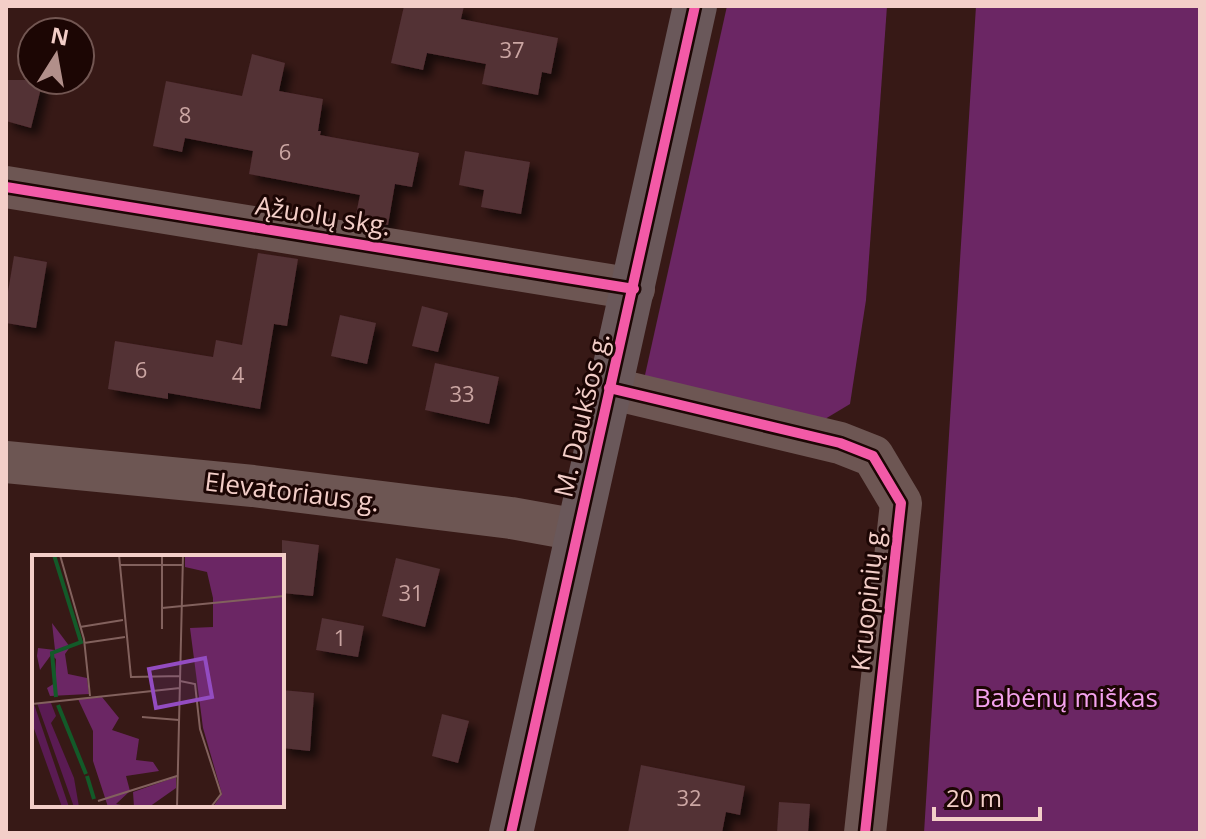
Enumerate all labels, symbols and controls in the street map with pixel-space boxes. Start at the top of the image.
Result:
north arrow [16,16,96,96]
text: N [48,19,72,52]
house number: 37 [499,34,525,64]
house number: 8 [179,99,191,129]
house number: 6 [279,136,291,166]
street label: Ąžuolų skg. [253,187,393,243]
street label: M. Daukšos g. [545,329,617,501]
house number: 6 [135,354,147,384]
house number: 4 [232,359,245,389]
house number: 33 [449,378,475,408]
street label: Elevatoriaus g. [203,462,381,520]
street label: Kruopinių g. [841,523,893,673]
inset map [32,555,284,807]
house number: 31 [398,577,424,607]
house number: 1 [334,622,346,652]
park label: Babėnų miškas [974,679,1158,715]
scale bar [934,771,1040,821]
text: 20 m [946,781,1002,814]
house number: 32 [676,782,702,812]

